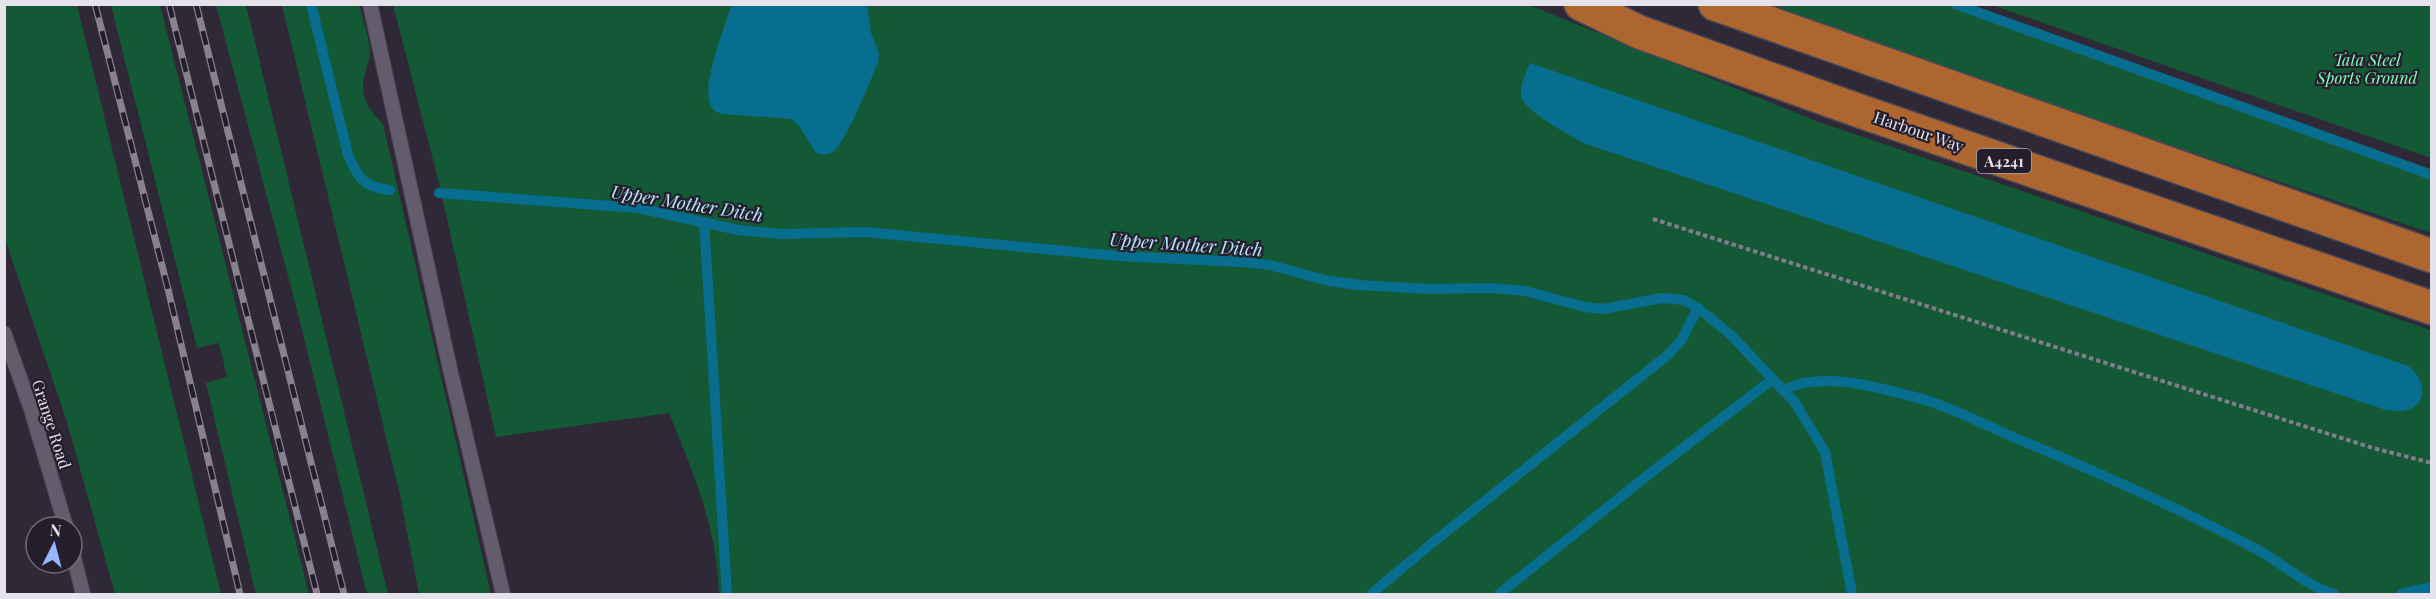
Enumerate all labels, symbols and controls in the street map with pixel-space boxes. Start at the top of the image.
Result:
park label: Tata Steel Sports Ground [2316,49,2418,88]
street label: Harbour Way [1871,106,1967,156]
road number: A4241 [1977,149,2031,173]
water label: Upper Mother Ditch [609,179,765,227]
water label: Upper Mother Ditch [1109,227,1263,261]
street label: Grange Road [28,377,76,471]
north arrow [24,515,84,575]
text: N [49,519,63,541]

